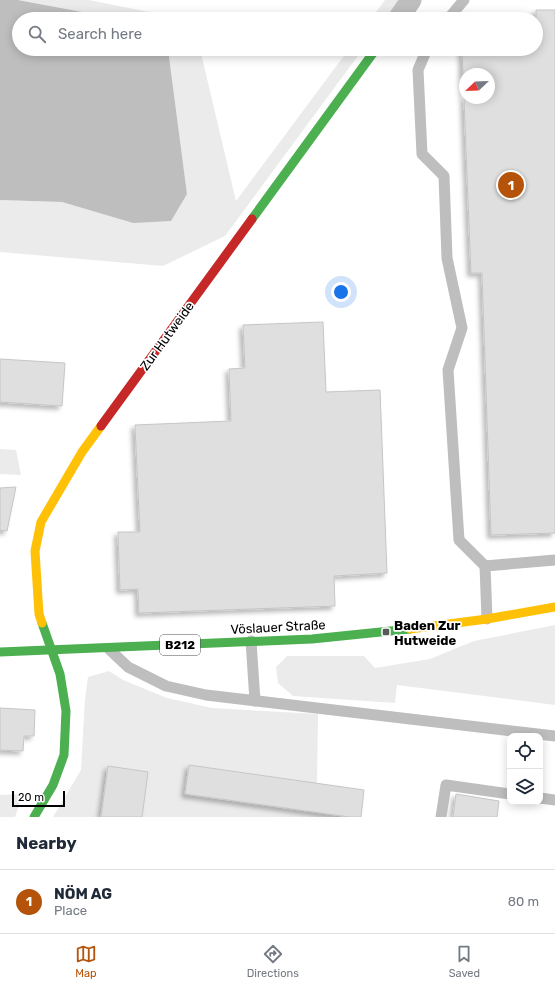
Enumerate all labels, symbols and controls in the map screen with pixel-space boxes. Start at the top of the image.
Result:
search box [12,12,543,56]
icon: search [26,23,48,45]
text: Search here [58,25,142,43]
north arrow [459,68,495,104]
pin: 1 [498,170,524,200]
your location [331,282,351,302]
street label: Zur Hutweide [137,299,197,373]
street label: Vöslauer Straße [230,617,326,637]
place label: Baden Zur Hutweide [394,618,461,648]
marker: Baden Zur Hutweide [381,627,391,637]
road number: B212 [160,635,200,655]
map controls [507,733,543,805]
button: locate [507,733,543,769]
button: layers [507,769,543,805]
scale bar [12,789,65,808]
text: 20 m [18,791,44,804]
text: Nearby [16,833,77,853]
text: NÖM AG [54,885,112,903]
text: 1 [26,894,32,909]
text: 80 m [508,894,539,909]
text: Place [54,903,87,918]
tab: Map [75,943,97,980]
tab: Directions [247,943,299,980]
tab: Saved [449,943,480,980]

